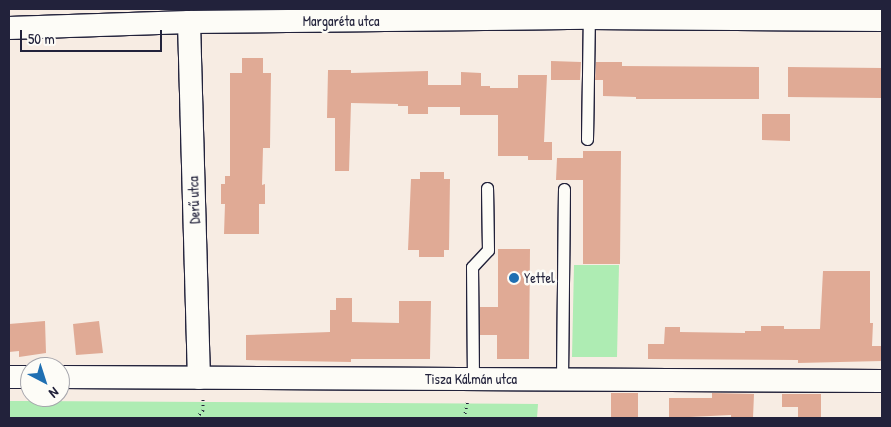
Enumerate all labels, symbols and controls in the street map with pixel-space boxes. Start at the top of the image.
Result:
street label: Margaréta utca [303,13,379,29]
scale bar [22,20,165,52]
text: 50 m [28,28,55,49]
street label: Derű utca [185,176,203,224]
place label: Yettel [524,270,555,286]
marker: Yettel [508,272,520,284]
north arrow [20,357,70,407]
street label: Tisza Kálmán utca [425,371,517,387]
text: N [45,383,63,403]

